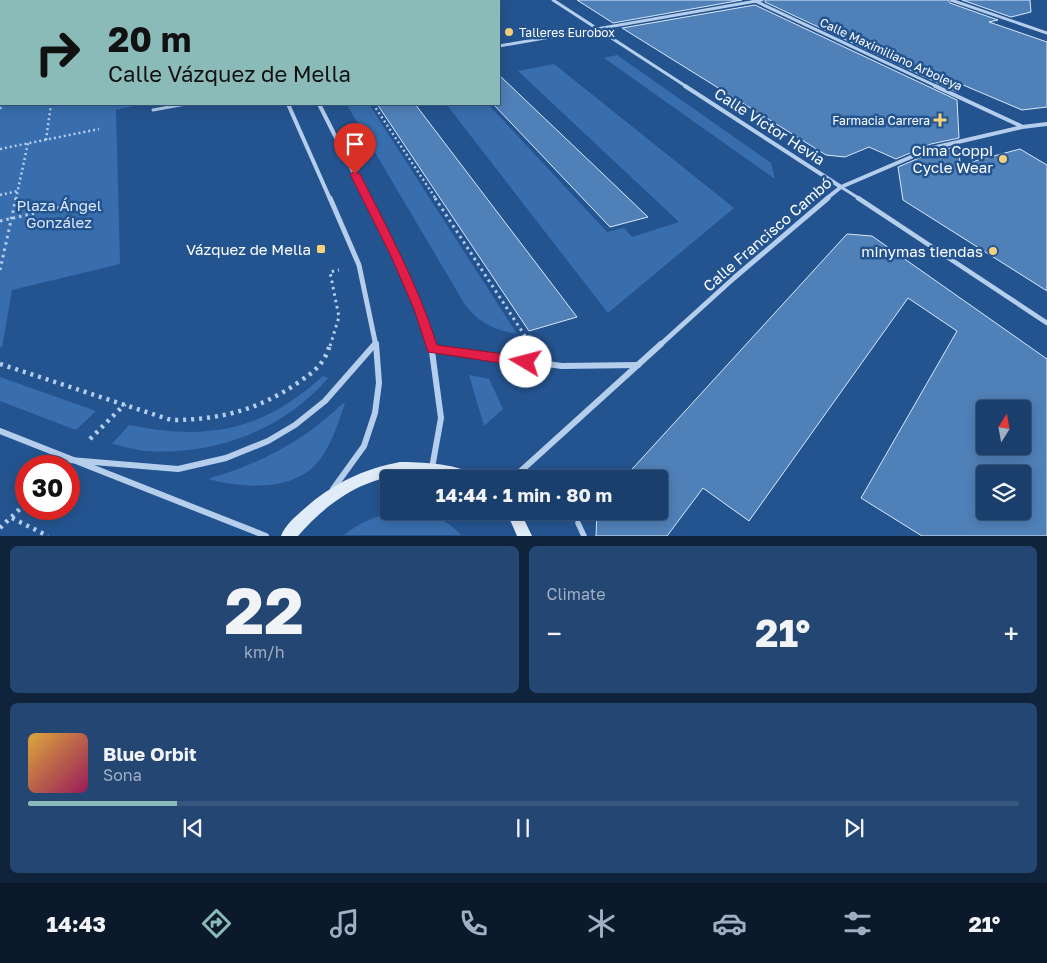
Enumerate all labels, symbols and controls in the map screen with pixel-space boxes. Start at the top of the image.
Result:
street label: Calle Maximiliano Arboleya [817,14,965,94]
text: 20 m [108,18,191,60]
icon: right [25,20,90,85]
place label: Talleres Eurobox [519,25,615,40]
marker: Talleres Eurobox [503,26,515,38]
text: Calle Vázquez de Mella [108,60,351,87]
street label: Calle Víctor Hevia [711,84,829,168]
place label: Farmacia Carrera [832,113,930,128]
marker: Farmacia Carrera [934,114,946,126]
pin [334,123,376,174]
icon: arrive [341,130,369,158]
place label: Cima Coppi Cycle Wear [912,141,993,176]
marker: Cima Coppi Cycle Wear [997,153,1009,165]
street label: Calle Francisco Cambó [699,173,835,295]
park label: Plaza Ángel González [17,196,102,231]
place label: Vázquez de Mella [186,240,311,258]
place label: minymas tiendas [861,242,983,260]
marker: Vázquez de Mella [315,243,327,255]
marker: minymas tiendas [987,245,999,257]
position arrow [499,335,551,387]
north arrow [976,400,1031,455]
map controls [976,400,1031,520]
speed limit sign: 30 [15,455,80,520]
button: layers [976,465,1031,520]
text: 14:44 · 1 min · 80 m [436,483,612,506]
text: 22 [225,570,304,648]
text: Climate [547,584,606,604]
text: 21° [755,610,810,655]
text: − [547,617,562,650]
text: + [1004,617,1019,650]
text: km/h [244,642,285,662]
text: Blue Orbit [103,742,197,765]
text: Sona [103,765,142,785]
icon: previous [179,814,207,842]
icon: pause [509,814,537,842]
icon: next [840,814,868,842]
icon: directions [199,906,234,941]
icon: music [327,906,362,941]
icon: phone [456,906,491,941]
icon: climate [584,906,619,941]
icon: car [712,906,747,941]
icon: filters [840,906,875,941]
text: 14:43 [47,910,106,937]
text: 21° [968,910,1000,937]

